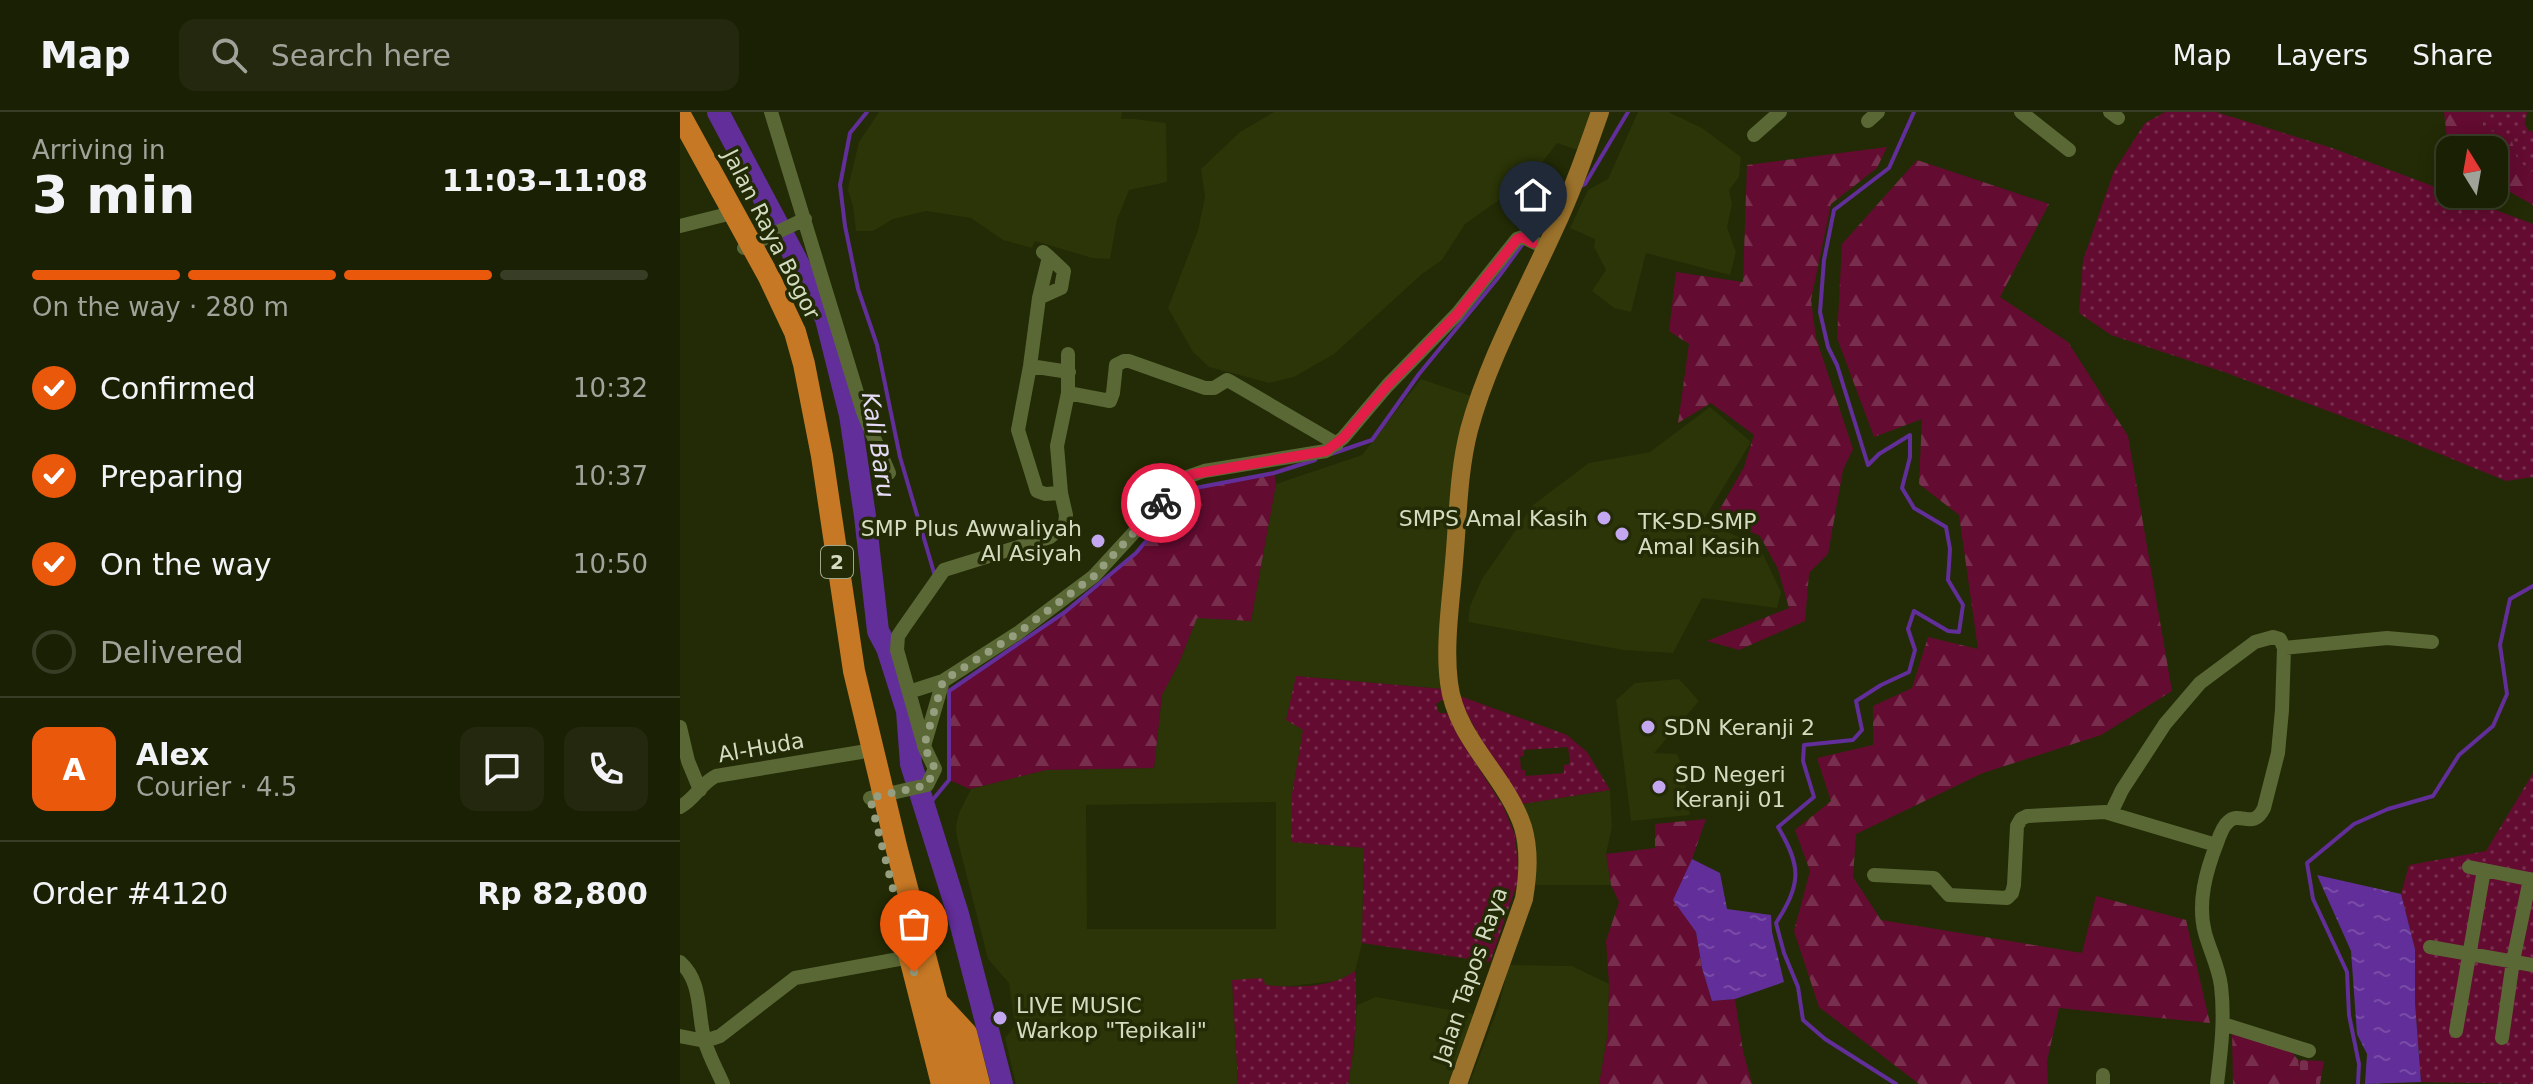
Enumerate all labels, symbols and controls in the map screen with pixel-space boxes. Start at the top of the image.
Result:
search box [179,19,739,91]
text: Map [40,33,131,77]
icon: search [207,33,251,77]
text: Search here [271,38,451,73]
text: Map [2172,39,2232,72]
text: Layers [2276,39,2368,72]
text: Share [2412,39,2493,72]
text: Arriving in [32,135,166,165]
north arrow [2436,136,2508,208]
map controls [2436,136,2508,208]
street label: Jalan Raya Bogor [717,143,826,324]
pin [1499,161,1567,243]
text: 11:03–11:08 [442,163,648,198]
text: 3 min [32,165,195,225]
icon: home [1511,173,1555,217]
text: On the way · 280 m [32,292,289,322]
icon: check [32,366,76,410]
text: Confirmed [100,371,256,406]
text: 10:32 [573,373,648,403]
water label: Kali Baru [856,390,900,500]
icon: check [32,454,76,498]
text: Preparing [100,459,244,494]
text: 10:37 [573,461,648,491]
courier [1121,463,1201,543]
icon: bike [1139,481,1183,525]
place label: SMPS Amal Kasih [1399,506,1588,531]
marker: SMPS Amal Kasih [1595,509,1613,527]
place label: TK-SD-SMP Amal Kasih [1637,509,1760,559]
place label: SMP Plus Awwaliyah Al Asiyah [861,516,1082,566]
marker: TK-SD-SMP Amal Kasih [1613,525,1631,543]
marker: SMP Plus Awwaliyah Al Asiyah [1089,532,1107,550]
icon: check [32,542,76,586]
road number: 2 [821,546,853,578]
text: On the way [100,547,272,582]
text: 10:50 [573,549,648,579]
text: Delivered [100,635,244,670]
place label: SDN Keranji 2 [1664,715,1815,740]
marker: SDN Keranji 2 [1639,718,1657,736]
button: chat [460,727,544,811]
button: phone [564,727,648,811]
street label: Al-Huda [716,728,806,767]
text: Alex [136,737,209,772]
text: A [62,752,86,787]
place label: SD Negeri Keranji 01 [1675,762,1786,812]
text: Courier · 4.5 [136,772,297,802]
marker: SD Negeri Keranji 01 [1650,778,1668,796]
text: Order #4120 [32,876,228,911]
text: Rp 82,800 [477,876,648,911]
street label: Jalan Tapos Raya [1428,884,1512,1068]
pin [880,890,948,972]
icon: bag [892,902,936,946]
place label: LIVE MUSIC Warkop "Tepikali" [1016,993,1207,1043]
marker: LIVE MUSIC Warkop "Tepikali" [991,1009,1009,1027]

